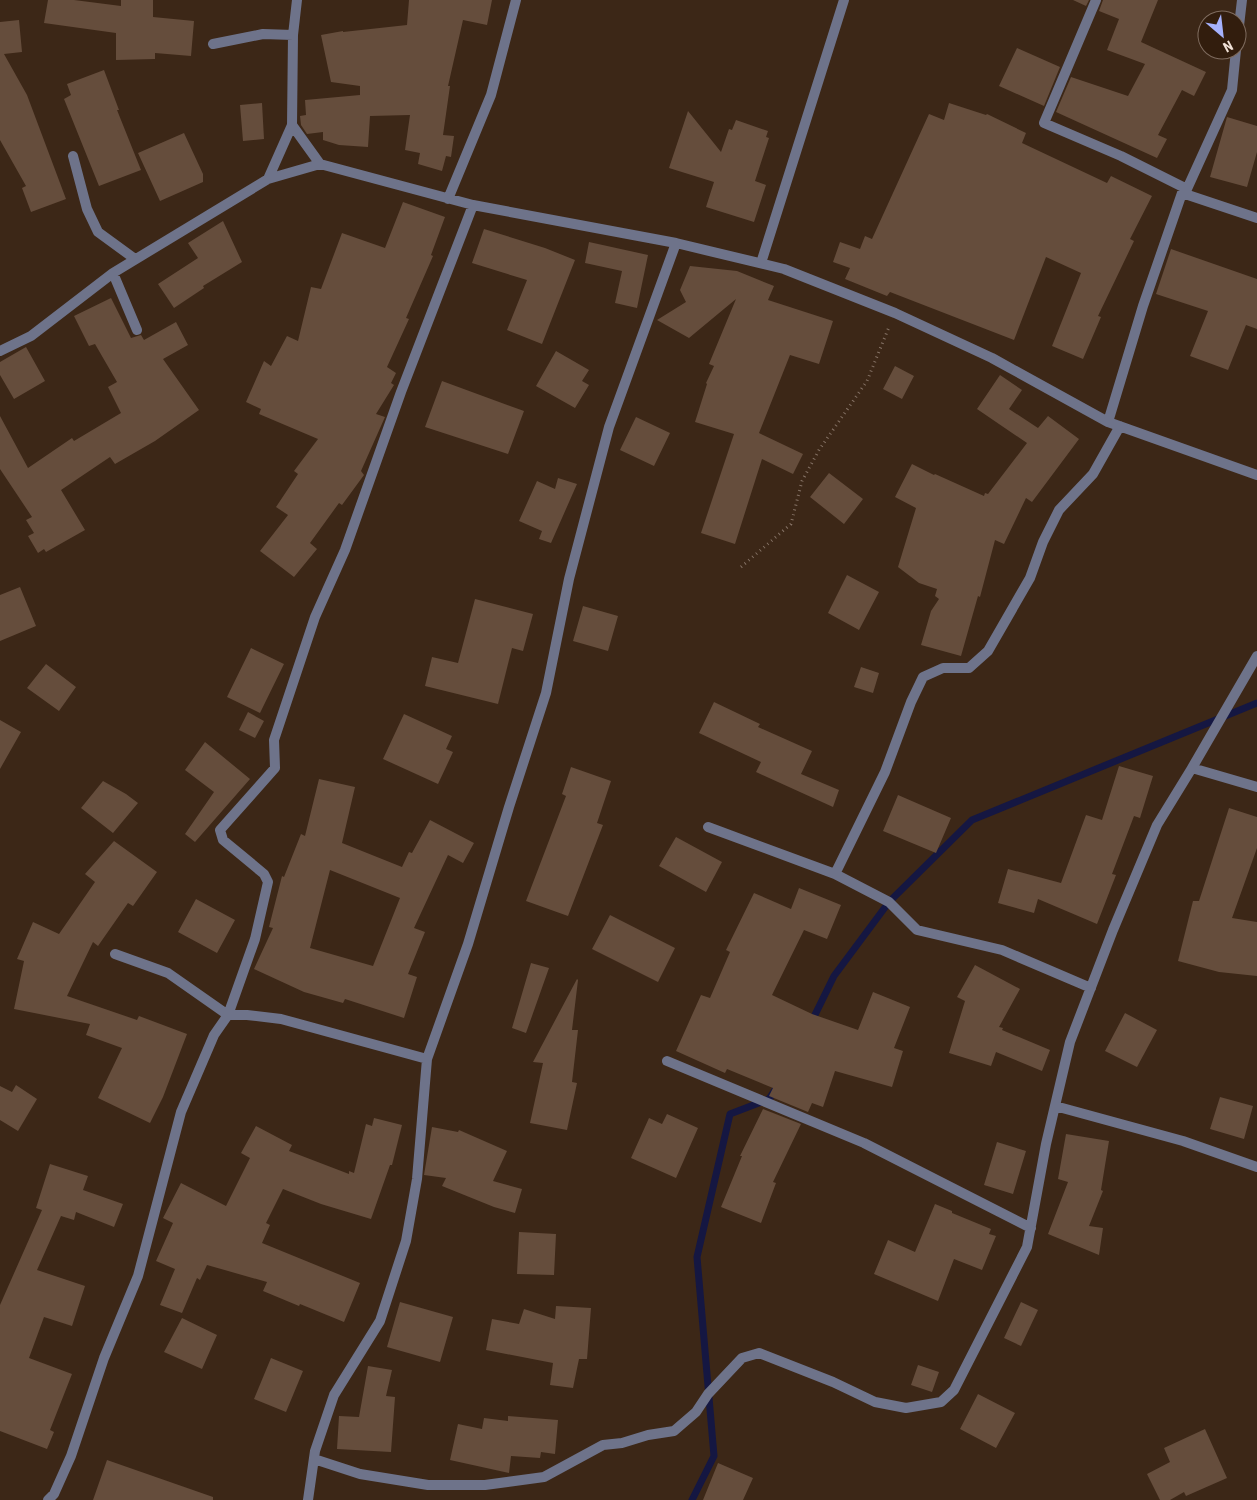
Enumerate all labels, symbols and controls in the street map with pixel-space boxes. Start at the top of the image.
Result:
north arrow [1197,10,1247,60]
text: N [1221,37,1236,56]

